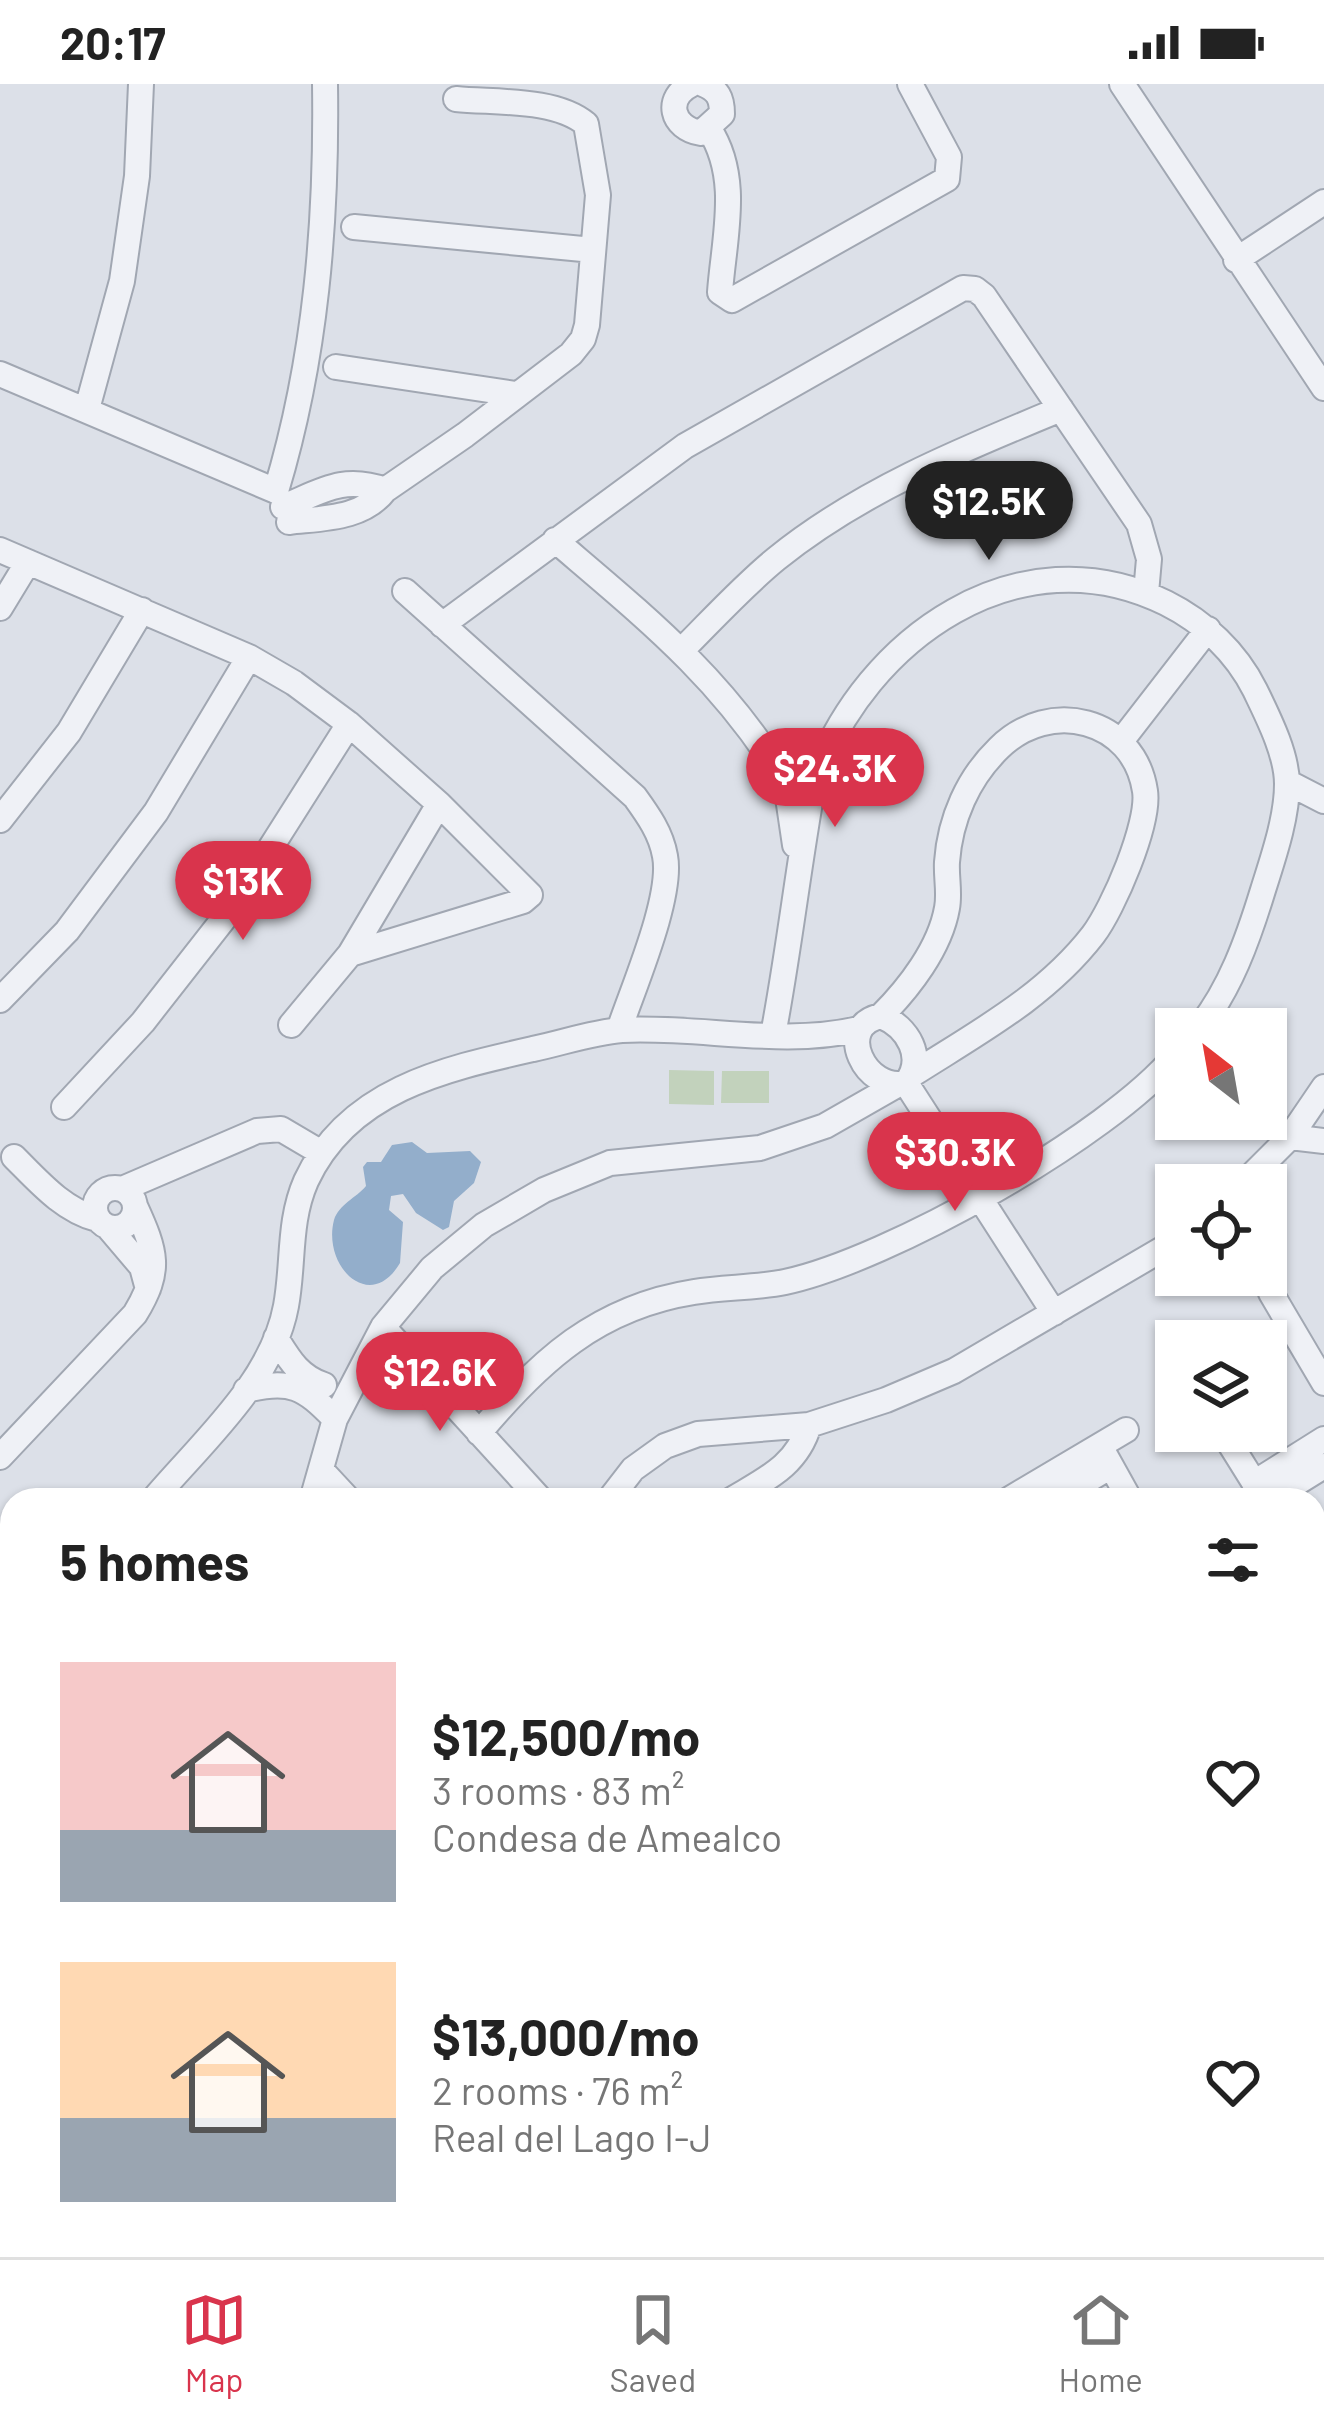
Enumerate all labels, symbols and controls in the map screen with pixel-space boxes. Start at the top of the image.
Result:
text: 20:17 [60,15,165,69]
pin: $12.5K [891,461,1087,563]
text: $12.5K [932,476,1046,523]
pin: $24.3K [737,728,933,830]
text: $24.3K [773,743,897,790]
pin: $13K [172,841,314,943]
text: $13K [202,856,284,903]
north arrow [1155,1008,1287,1140]
map controls [1155,1008,1287,1452]
pin: $30.3K [857,1112,1053,1214]
text: $30.3K [894,1127,1016,1174]
button: locate [1155,1164,1287,1296]
button: layers [1155,1320,1287,1452]
pin: $12.6K [342,1332,538,1434]
text: $12.6K [383,1347,497,1394]
icon: filters [1200,1527,1266,1593]
text: 5 homes [60,1530,249,1591]
text: $12,500/mo [432,1705,700,1766]
icon: home [156,1710,300,1854]
icon: heart [1200,1749,1266,1815]
text: 3 rooms · 83 m² [432,1766,684,1813]
text: Condesa de Amealco [432,1813,782,1860]
text: $13,000/mo [432,2005,700,2066]
icon: home [156,2010,300,2154]
icon: heart [1200,2049,1266,2115]
text: 2 rooms · 76 m² [432,2066,683,2113]
text: Real del Lago I-J [432,2113,712,2160]
tab: Map [181,2287,247,2399]
tab: Saved [610,2287,696,2399]
tab: Home [1059,2287,1143,2399]

